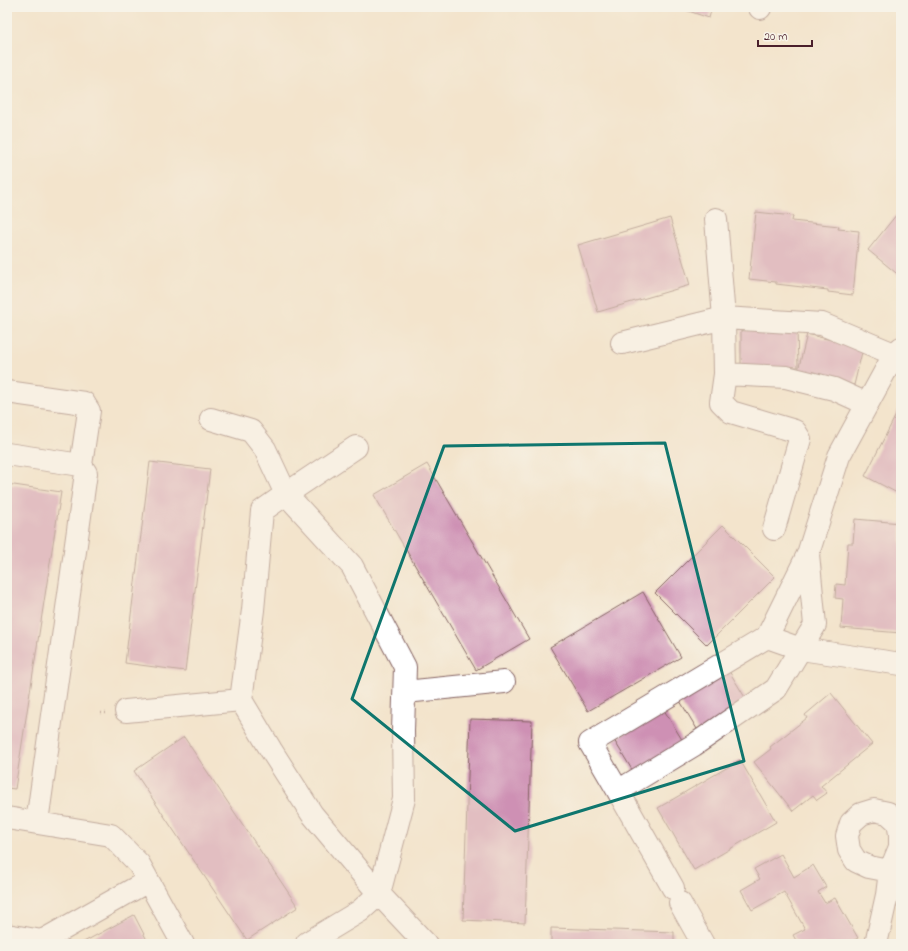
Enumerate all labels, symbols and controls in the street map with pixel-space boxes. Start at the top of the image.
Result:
scale bar [758,22,812,48]
text: 20 m [764,28,787,46]

